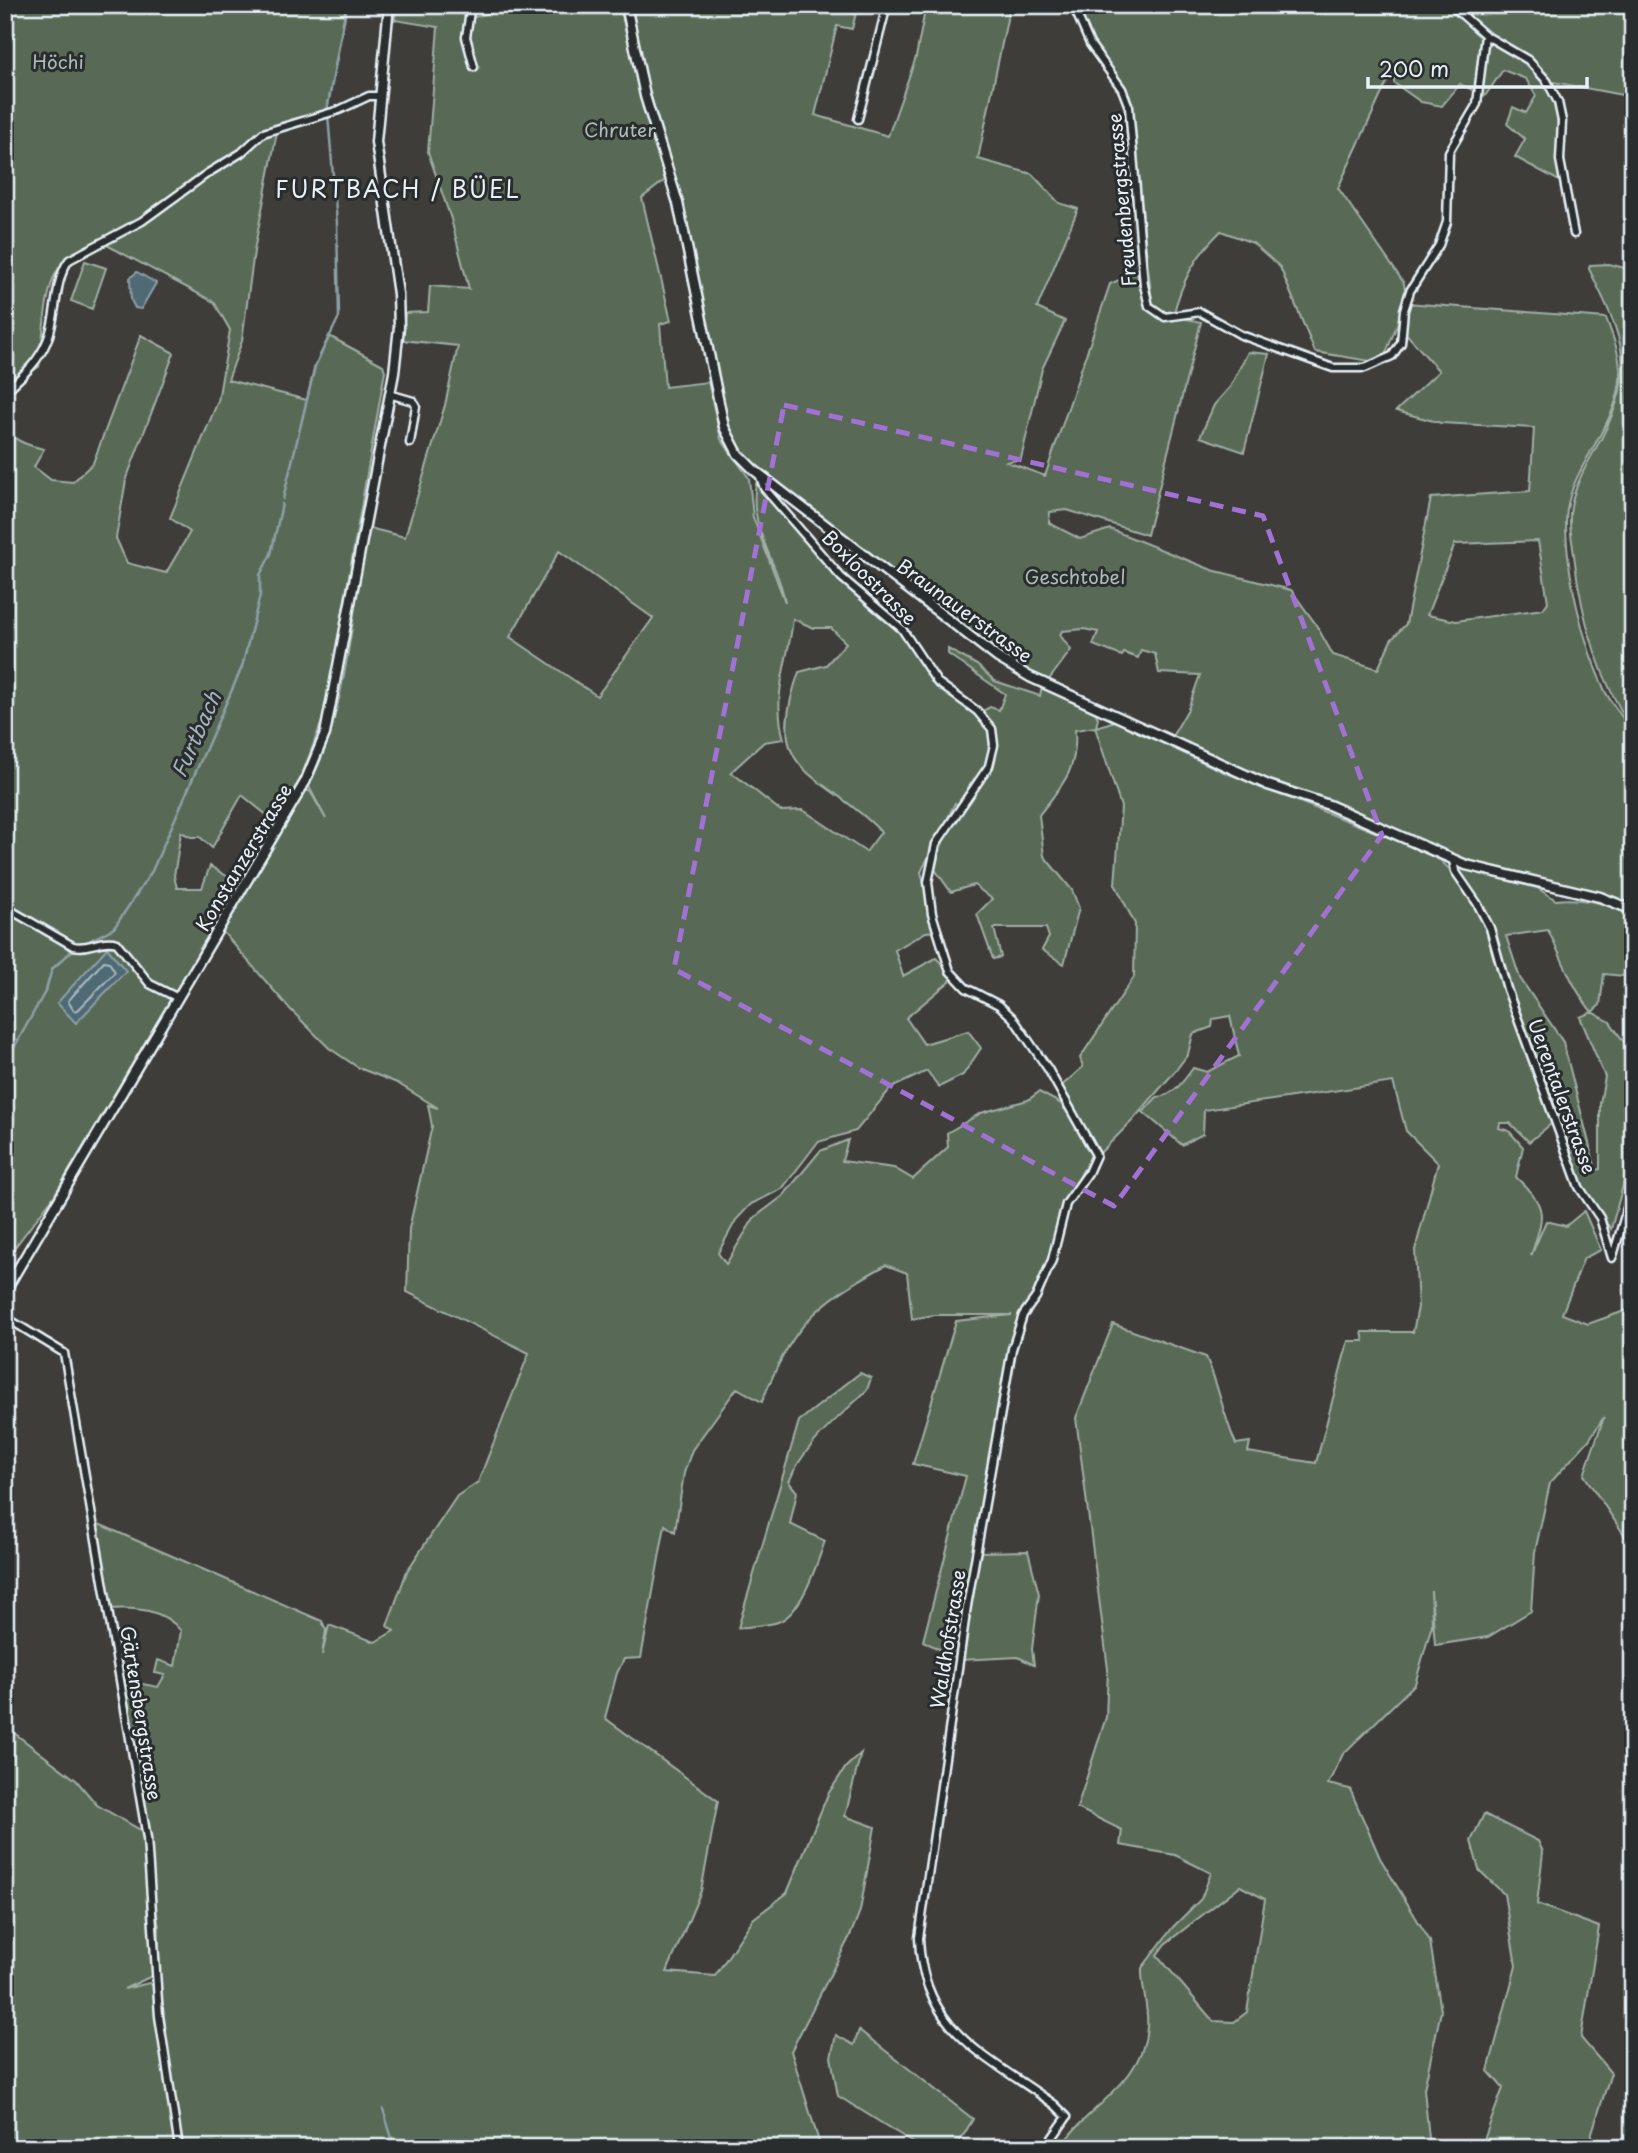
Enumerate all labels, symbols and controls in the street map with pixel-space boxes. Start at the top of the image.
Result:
scale bar [1368,46,1587,90]
park label: Höchi [32,47,84,75]
text: 200 m [1379,52,1449,84]
street label: Freudenbergstrasse [1099,112,1143,288]
park label: Chruter [584,115,656,143]
district label: FURTBACH / BÜEL [275,171,521,206]
street label: Boxloostrasse [816,523,924,631]
street label: Braunauerstrasse [891,551,1039,669]
park label: Geschtobel [1025,562,1125,590]
water label: Furtbach [162,685,228,782]
street label: Konstanzerstrasse [188,778,298,936]
street label: Uerentalerstrasse [1522,1015,1604,1177]
street label: Waldhofstrasse [922,1568,972,1710]
street label: Gärtensbergstrasse [114,1624,170,1802]

